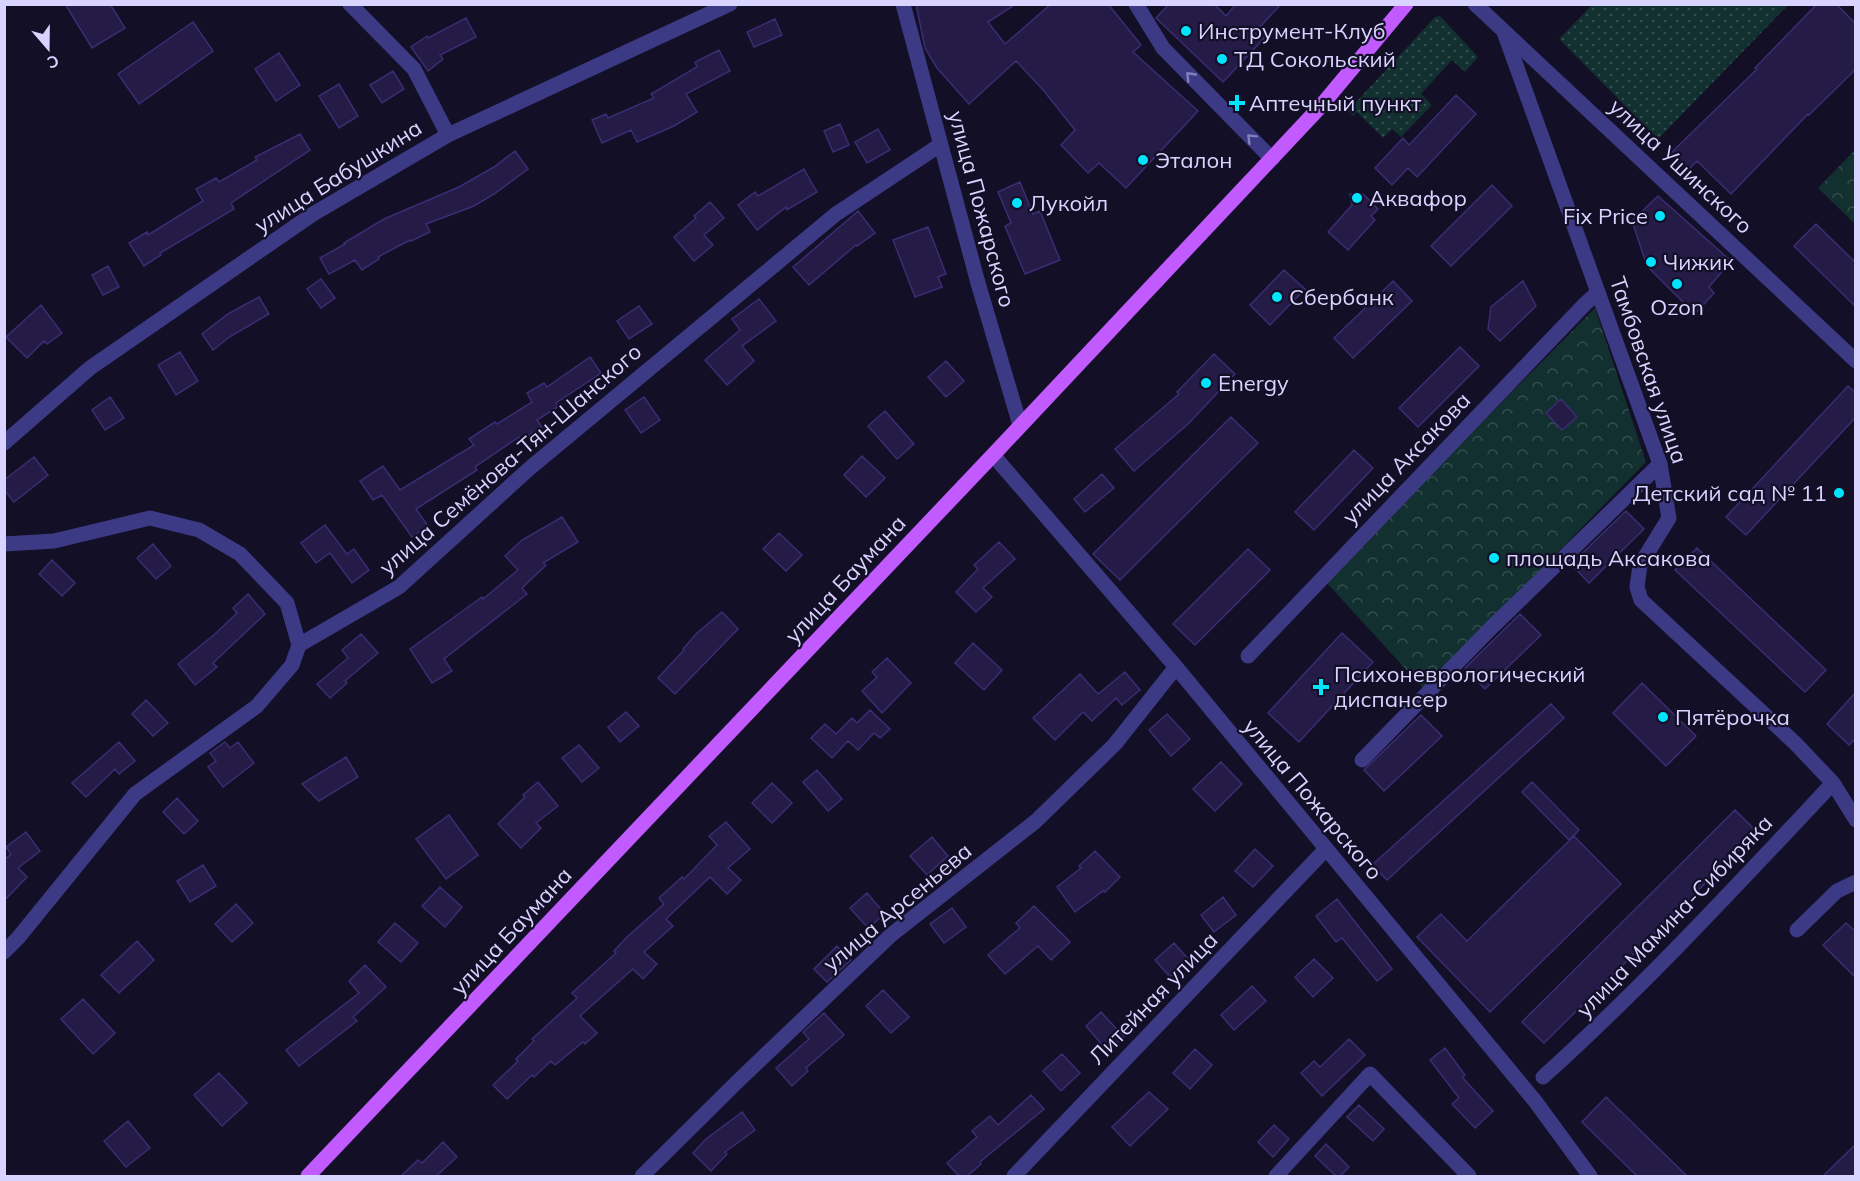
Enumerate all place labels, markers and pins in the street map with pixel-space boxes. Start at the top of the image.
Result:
place label: Инструмент-Клуб [1198,17,1386,45]
marker: Инструмент-Клуб [1179,24,1193,38]
place label: ТД Сокольский [1234,45,1396,73]
marker: ТД Сокольский [1215,52,1229,66]
place label: Аптечный пункт [1249,89,1421,117]
marker: Аптечный пункт [1230,96,1244,110]
place label: Эталон [1155,146,1232,174]
marker: Эталон [1136,153,1150,167]
place label: Аквафор [1369,184,1467,212]
place label: Лукойл [1029,189,1108,217]
marker: Аквафор [1350,191,1364,205]
marker: Лукойл [1010,196,1024,210]
place label: Fix Price [1563,202,1648,230]
marker: Fix Price [1653,209,1667,223]
place label: Чижик [1663,248,1734,276]
marker: Чижик [1644,255,1658,269]
marker: Ozon [1670,277,1684,291]
place label: Сбербанк [1289,283,1394,311]
marker: Сбербанк [1270,290,1284,304]
place label: Ozon [1650,293,1704,321]
place label: Energy [1218,369,1289,397]
marker: Energy [1199,376,1213,390]
place label: Детский сад № 11 [1633,479,1827,507]
marker: Детский сад № 11 [1832,486,1846,500]
place label: площадь Аксакова [1506,544,1711,572]
marker: площадь Аксакова [1487,551,1501,565]
place label: Психоневрологический диспансер [1334,660,1585,713]
marker: Психоневрологический диспансер [1312,678,1330,696]
place label: Пятёрочка [1675,703,1790,731]
marker: Пятёрочка [1656,710,1670,724]

